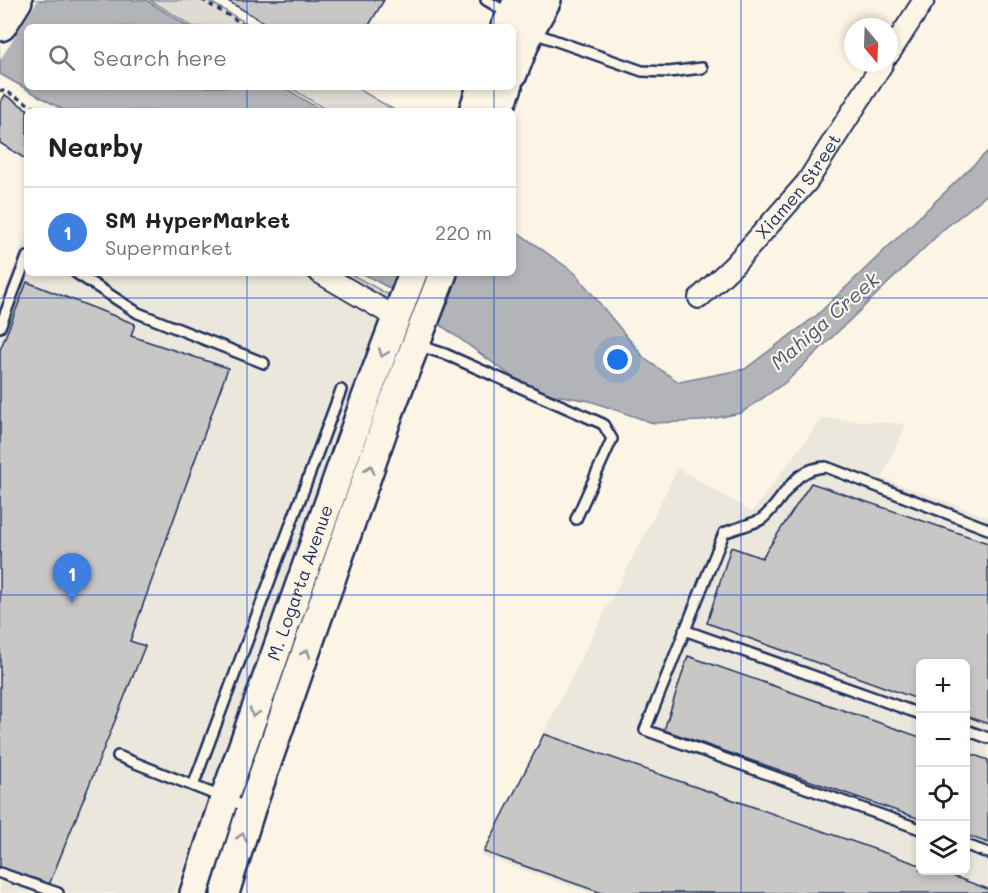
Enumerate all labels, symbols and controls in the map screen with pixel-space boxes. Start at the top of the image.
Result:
north arrow [844,18,898,72]
search box [24,24,516,90]
icon: search [45,41,78,74]
text: Search here [93,43,227,72]
street label: Xiamen Street [749,129,846,244]
text: Nearby [48,130,143,164]
text: SM HyperMarket [105,205,290,234]
text: 1 [63,219,72,245]
text: 220 m [435,219,492,245]
text: Supermarket [105,234,232,260]
water label: Mahiga Creek [765,266,884,375]
your location [603,345,632,374]
one-way arrow [378,347,390,358]
one-way arrow [363,464,376,475]
street label: M. Logarta Avenue [261,501,338,664]
pin: 1 [52,554,92,603]
one-way arrow [298,648,311,659]
map controls [916,659,970,875]
button: + [916,659,970,713]
one-way arrow [249,707,262,718]
button: − [916,713,970,767]
button: locate [916,767,970,821]
button: layers [916,821,970,875]
one-way arrow [235,832,247,843]

